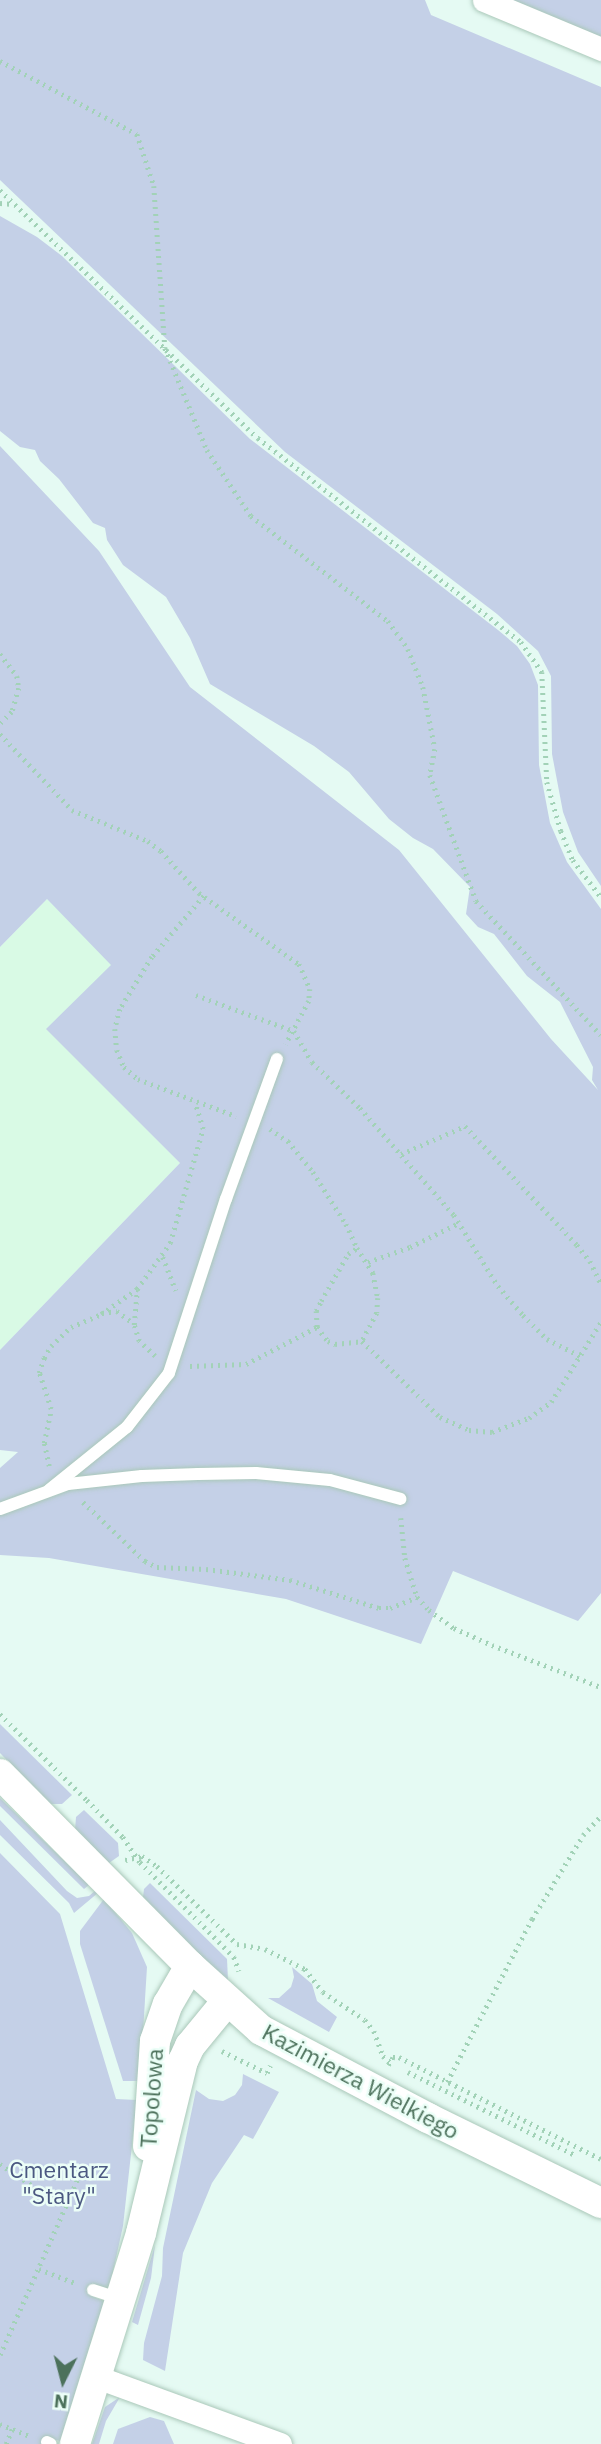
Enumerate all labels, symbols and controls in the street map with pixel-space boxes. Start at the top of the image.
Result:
street label: Kazimierza Wielkiego [258,2017,464,2145]
street label: Topolowa [134,2047,168,2149]
park label: Cmentarz "Stary" [9,2155,109,2209]
north arrow [28,2346,98,2416]
text: N [53,2389,69,2415]

